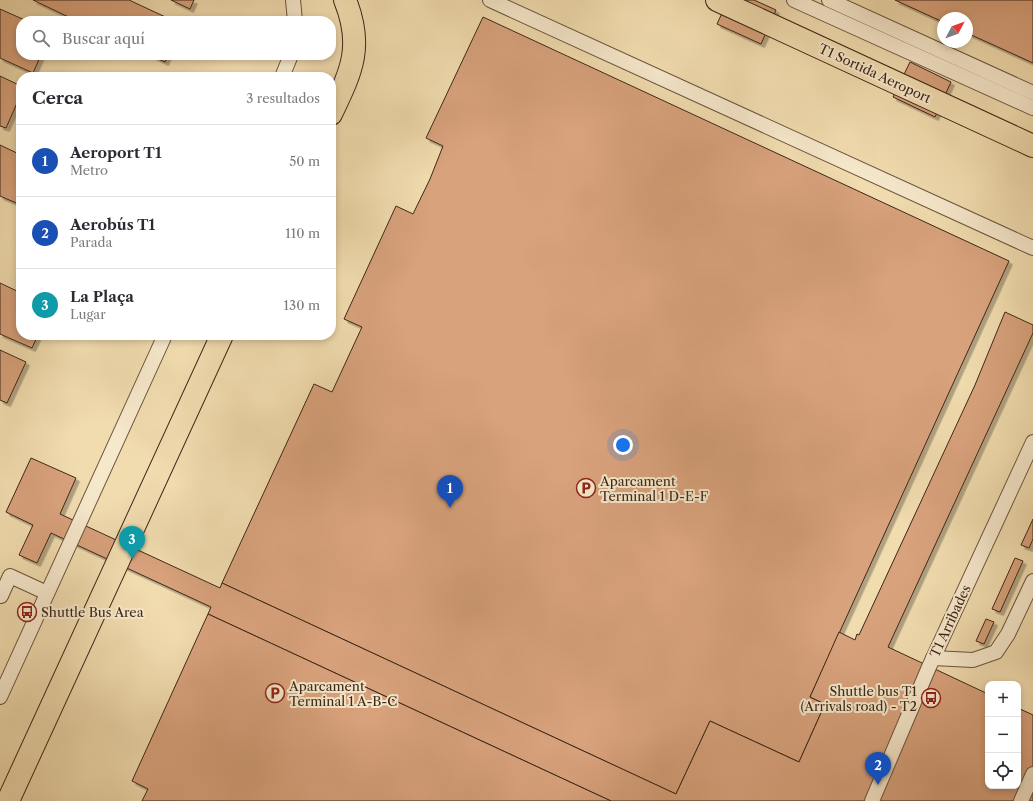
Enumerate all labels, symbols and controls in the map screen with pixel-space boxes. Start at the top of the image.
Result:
north arrow [937,12,973,48]
search box [16,16,336,60]
icon: search [30,27,52,49]
text: Buscar aquí [62,29,145,48]
street label: T1 Sortida Aeroport [816,40,934,106]
text: Cerca [32,88,83,108]
text: 3 resultados [246,90,320,106]
text: Aeroport T1 [70,143,162,162]
text: 1 [42,153,48,169]
text: 50 m [289,153,320,169]
text: Metro [70,162,108,178]
text: Aerobús T1 [70,215,155,234]
text: 2 [41,225,49,241]
text: 110 m [285,225,320,241]
text: Parada [70,234,112,250]
text: La Plaça [70,287,134,306]
text: 3 [41,297,49,313]
text: 130 m [284,297,320,313]
text: Lugar [70,306,106,322]
your location [613,435,633,455]
place label: Aparcament Terminal 1 D-E-F [599,473,709,504]
pin: 1 [437,475,463,508]
parking icon: Aparcament Terminal 1 D-E-F [575,477,597,499]
pin: 3 [119,526,145,559]
street label: T1 Arribades [926,582,974,660]
bus stop icon: Shuttle Bus Area [16,601,38,623]
place label: Shuttle Bus Area [41,604,144,620]
place label: Aparcament Terminal 1 A-B-C [288,678,397,709]
map controls [985,681,1021,789]
button: + [985,681,1021,717]
parking icon: Aparcament Terminal 1 A-B-C [264,682,286,704]
place label: Shuttle bus T1 (Arrivals road) - T2 [800,683,918,714]
bus stop icon: Shuttle bus T1 (Arrivals road) - T2 [920,687,942,709]
button: − [985,717,1021,753]
pin: 2 [865,752,891,785]
button: locate [985,753,1021,789]

